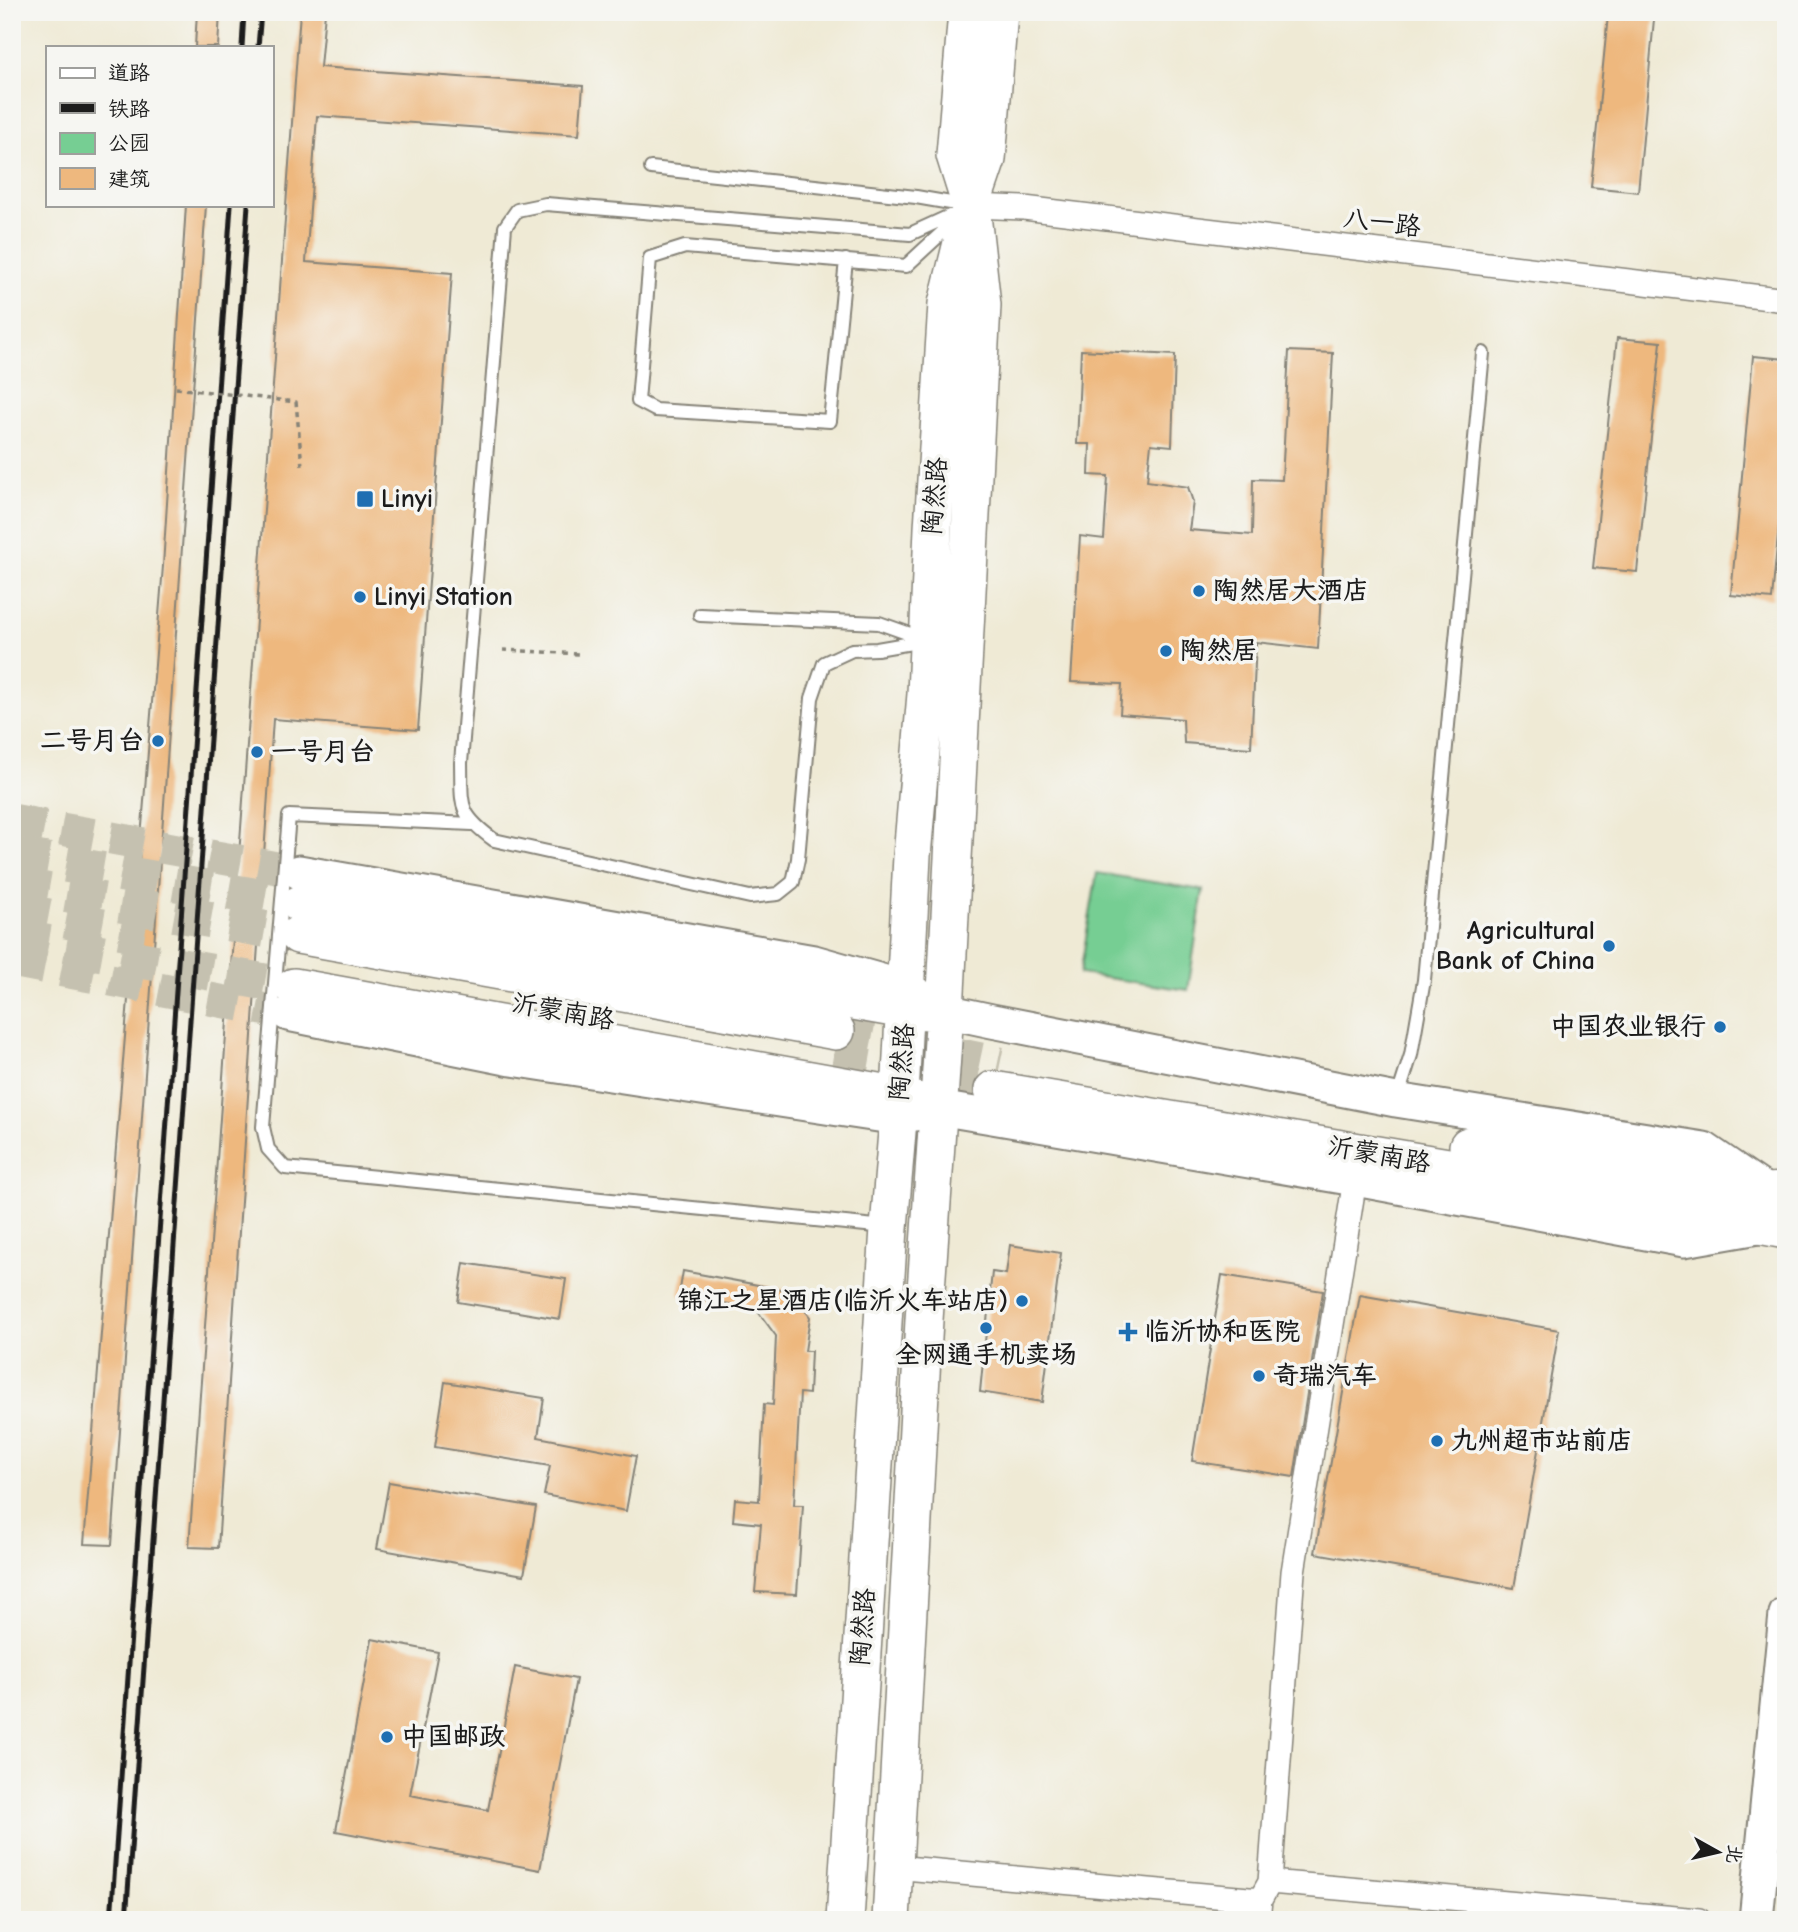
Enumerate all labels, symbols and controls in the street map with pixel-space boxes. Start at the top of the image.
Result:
legend [46,46,273,206]
text: 道路 [108,61,150,85]
text: 铁路 [108,97,150,121]
text: 公园 [108,131,150,155]
text: 建筑 [108,167,150,191]
street label: 八一路 [1341,203,1423,243]
street label: 陶然路 [917,456,953,536]
place label: Linyi [381,484,433,514]
marker: Linyi [355,489,375,509]
place label: 陶然居大酒店 [1213,576,1369,606]
place label: Linyi Station [374,582,513,612]
marker: 陶然居大酒店 [1191,583,1207,599]
marker: Linyi Station [352,589,368,605]
place label: 陶然居 [1180,636,1258,666]
marker: 陶然居 [1158,643,1174,659]
place label: 二号月台 [40,726,144,756]
marker: 二号月台 [150,733,166,749]
place label: 一号月台 [271,737,375,767]
marker: 一号月台 [249,744,265,760]
place label: Agricultural Bank of China [1436,916,1595,976]
marker: Agricultural Bank of China [1601,938,1617,954]
street label: 沂蒙南路 [509,988,617,1036]
place label: 中国农业银行 [1550,1012,1706,1042]
marker: 中国农业银行 [1712,1019,1728,1035]
street label: 陶然路 [884,1022,920,1102]
street label: 沂蒙南路 [1325,1131,1433,1179]
place label: 锦江之星酒店(临沂火车站店) [677,1286,1008,1316]
marker: 锦江之星酒店(临沂火车站店) [1014,1293,1030,1309]
place label: 临沂协和医院 [1144,1317,1300,1347]
marker: 全网通手机卖场 [978,1320,994,1336]
marker: 临沂协和医院 [1118,1322,1138,1342]
place label: 全网通手机卖场 [895,1340,1077,1370]
place label: 奇瑞汽车 [1273,1361,1377,1391]
marker: 奇瑞汽车 [1251,1368,1267,1384]
place label: 九州超市站前店 [1451,1426,1633,1456]
marker: 九州超市站前店 [1429,1433,1445,1449]
street label: 陶然路 [845,1587,881,1667]
place label: 中国邮政 [401,1722,505,1752]
marker: 中国邮政 [379,1729,395,1745]
north arrow [1682,1816,1752,1886]
text: 北 [1722,1843,1746,1865]

